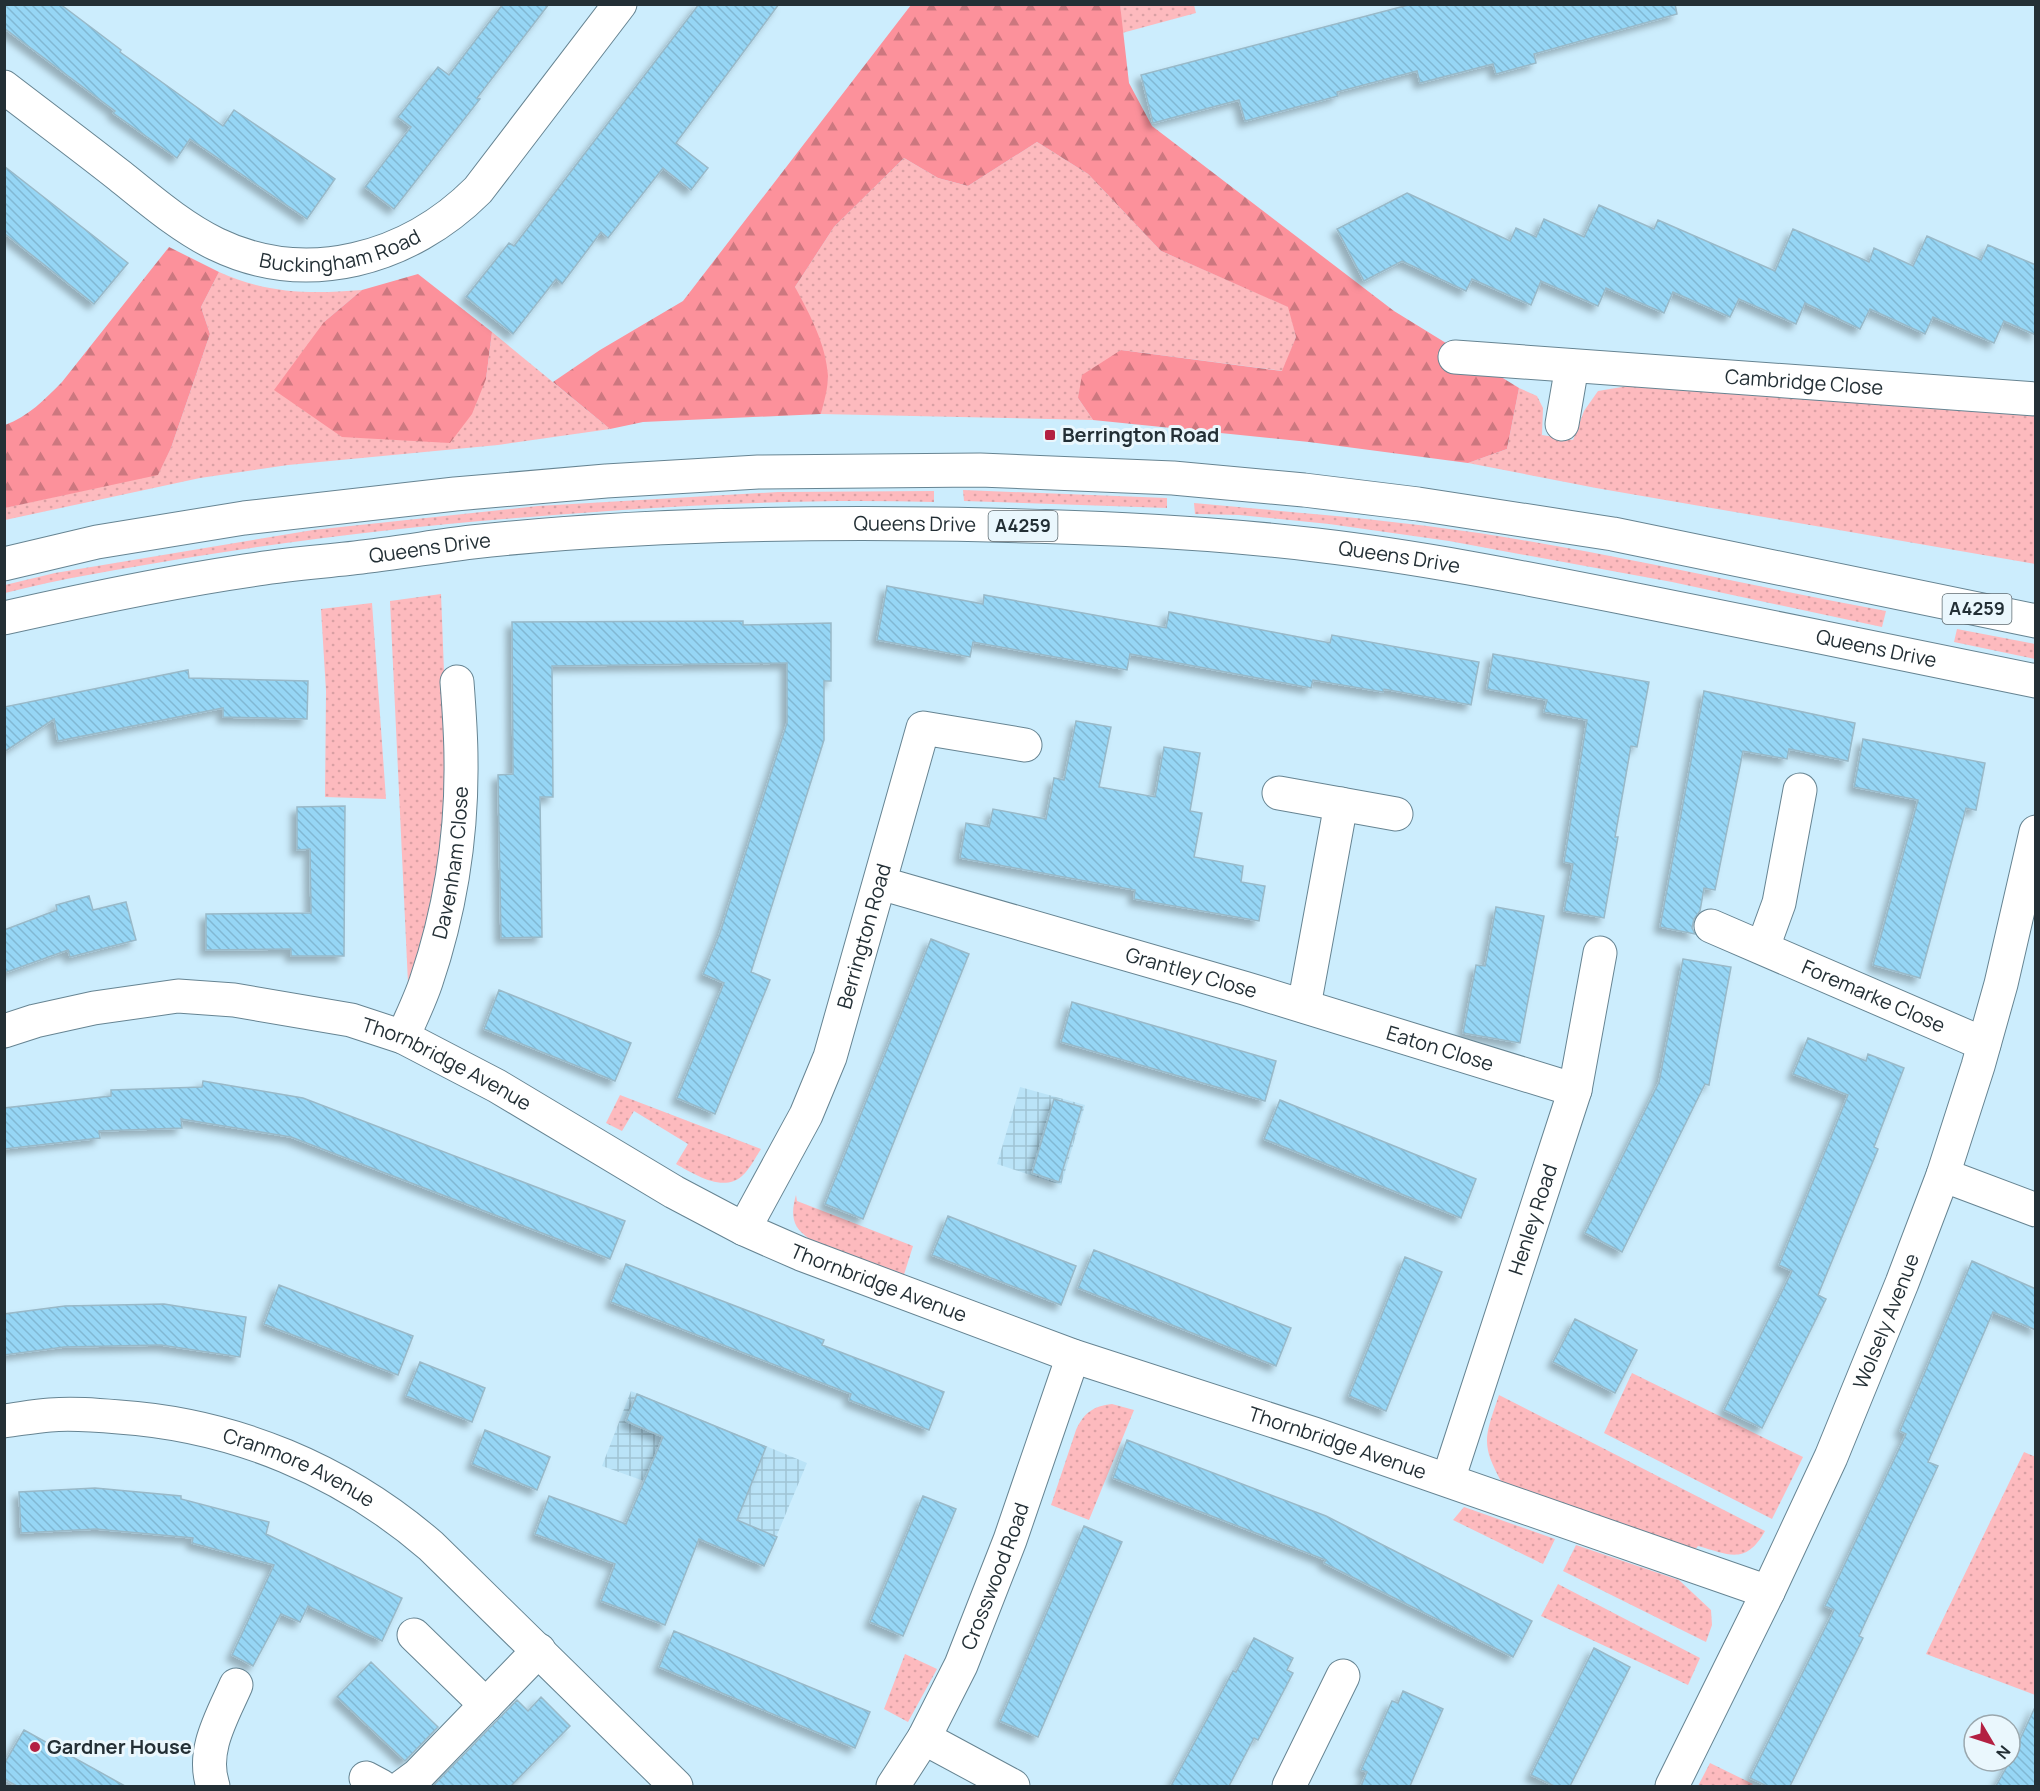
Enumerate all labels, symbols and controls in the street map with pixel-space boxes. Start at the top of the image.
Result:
street label: Buckingham Road [257,222,425,278]
street label: Cambridge Close [1724,363,1884,401]
place label: Berrington Road [1062,421,1219,448]
marker: Berrington Road [1043,428,1057,442]
street label: Queens Drive [854,509,976,538]
road number: A4259 [988,511,1058,541]
street label: Queens Drive [367,526,492,569]
street label: Queens Drive [1337,534,1462,579]
road number: A4259 [1942,594,2012,624]
street label: Queens Drive [1814,622,1939,673]
street label: Davenham Close [425,786,474,942]
street label: Berrington Road [830,860,897,1012]
street label: Grantley Close [1123,941,1261,1004]
street label: Foremarke Close [1798,953,1950,1039]
street label: Thornbridge Avenue [358,1010,537,1117]
street label: Eaton Close [1383,1019,1497,1077]
street label: Henley Road [1502,1160,1563,1278]
street label: Thornbridge Avenue [786,1237,971,1328]
street label: Wolsely Avenue [1846,1249,1925,1393]
street label: Thornbridge Avenue [1245,1400,1430,1485]
street label: Cranmore Avenue [220,1421,380,1513]
street label: Crosswood Road [954,1499,1035,1654]
north arrow [1962,1713,2022,1773]
place label: Gardner House [47,1733,192,1760]
marker: Gardner House [28,1740,42,1754]
text: N [1991,1741,2016,1764]

